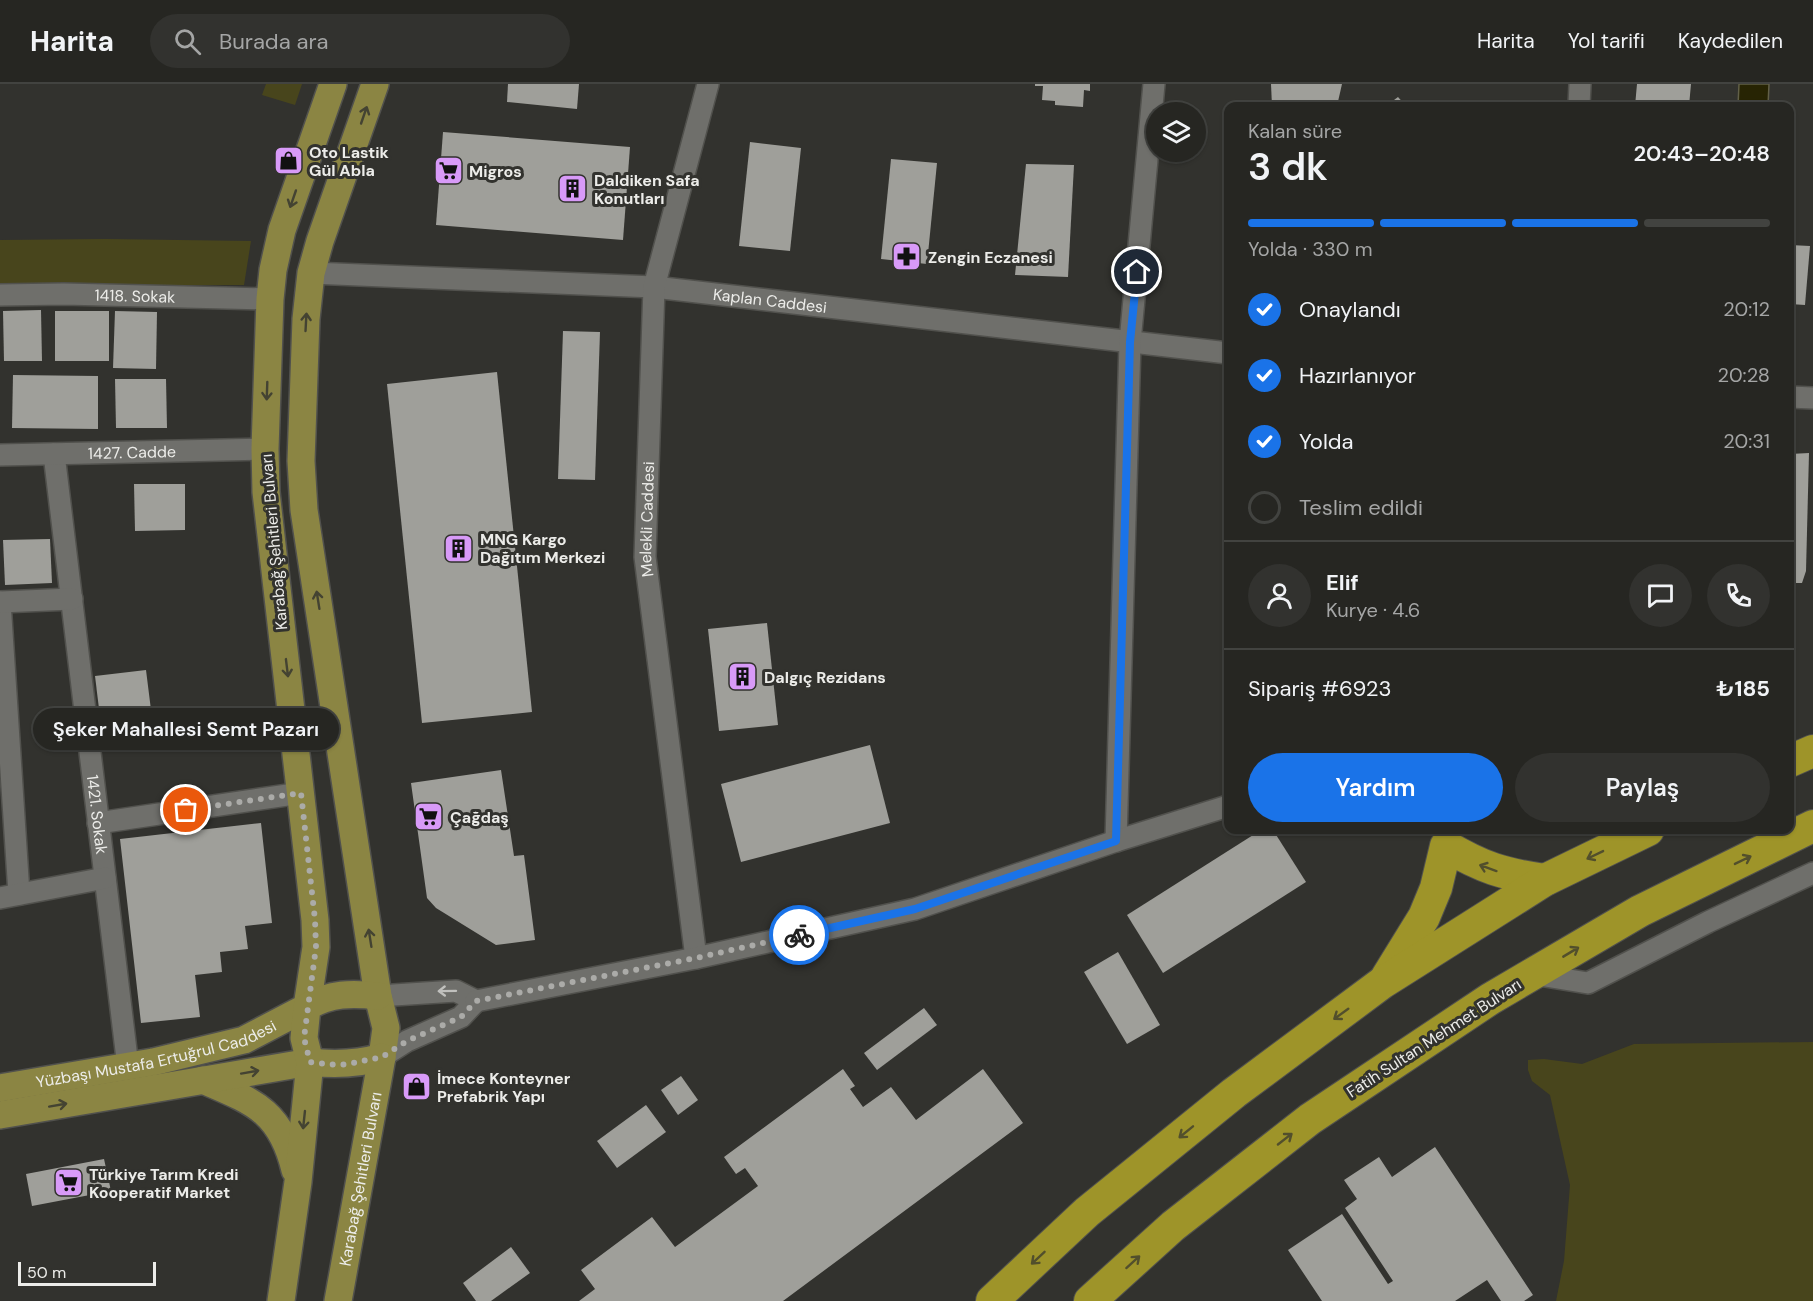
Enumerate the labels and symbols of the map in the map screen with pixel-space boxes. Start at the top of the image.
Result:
one-way arrow [360,106,371,125]
place label: Oto Lastik Gül Abla [309,142,390,181]
shop icon: Oto Lastik Gül Abla [272,145,304,177]
supermarket icon: Migros [432,155,464,187]
place label: Migros [469,161,522,182]
place label: Daldiken Safa Konutları [594,170,700,209]
building icon: Daldiken Safa Konutları [557,173,589,205]
one-way arrow [286,189,297,208]
pharmacy icon: Zengin Eczanesi [891,241,923,273]
pin [1111,246,1162,297]
place label: Zengin Eczanesi [928,247,1053,268]
street label: Kaplan Caddesi [712,283,828,317]
street label: 1418. Sokak [94,284,175,307]
one-way arrow [300,312,311,332]
one-way arrow [261,380,273,400]
street label: 1427. Cadde [88,441,176,464]
street label: Karabağ Şehitleri Bulvarı [256,453,292,631]
street label: Melekli Caddesi [634,461,659,578]
place label: MNG Kargo Dağıtım Merkezi [480,529,605,568]
building icon: MNG Kargo Dağıtım Merkezi [443,532,475,564]
one-way arrow [312,590,323,610]
one-way arrow [282,658,293,678]
building icon: Dalgıç Rezidans [727,661,759,693]
place label: Dalgıç Rezidans [764,667,886,688]
callout: Şeker Mahallesi Semt Pazarı [33,708,339,750]
street label: 1421. Sokak [82,773,113,855]
pin [160,784,211,835]
supermarket icon: Çağdaş [413,801,445,833]
place label: Çağdaş [450,807,509,828]
one-way arrow [1587,850,1605,862]
one-way arrow [1733,854,1751,866]
one-way arrow [1480,861,1498,872]
courier [769,905,829,965]
one-way arrow [364,928,375,948]
one-way arrow [1562,946,1579,958]
street label: Fatih Sultan Mehmet Bulvarı [1343,974,1525,1102]
one-way arrow [437,986,457,997]
one-way arrow [1333,1007,1349,1020]
street label: Yüzbaşı Mustafa Ertuğrul Caddesi [34,1015,279,1092]
one-way arrow [239,1066,259,1077]
place label: İmece Konteyner Prefabrik Yapı [437,1068,571,1107]
shop icon: İmece Konteyner Prefabrik Yapı [400,1071,432,1103]
street label: Karabağ Şehitleri Bulvarı [334,1090,386,1268]
one-way arrow [47,1100,67,1111]
one-way arrow [298,1110,309,1129]
one-way arrow [1178,1125,1194,1138]
one-way arrow [1276,1133,1292,1145]
place label: Türkiye Tarım Kredi Kooperatif Market [89,1164,238,1203]
supermarket icon: Türkiye Tarım Kredi Kooperatif Market [52,1167,84,1199]
one-way arrow [1030,1251,1045,1265]
one-way arrow [1125,1255,1140,1269]
scale bar [18,1259,156,1286]

